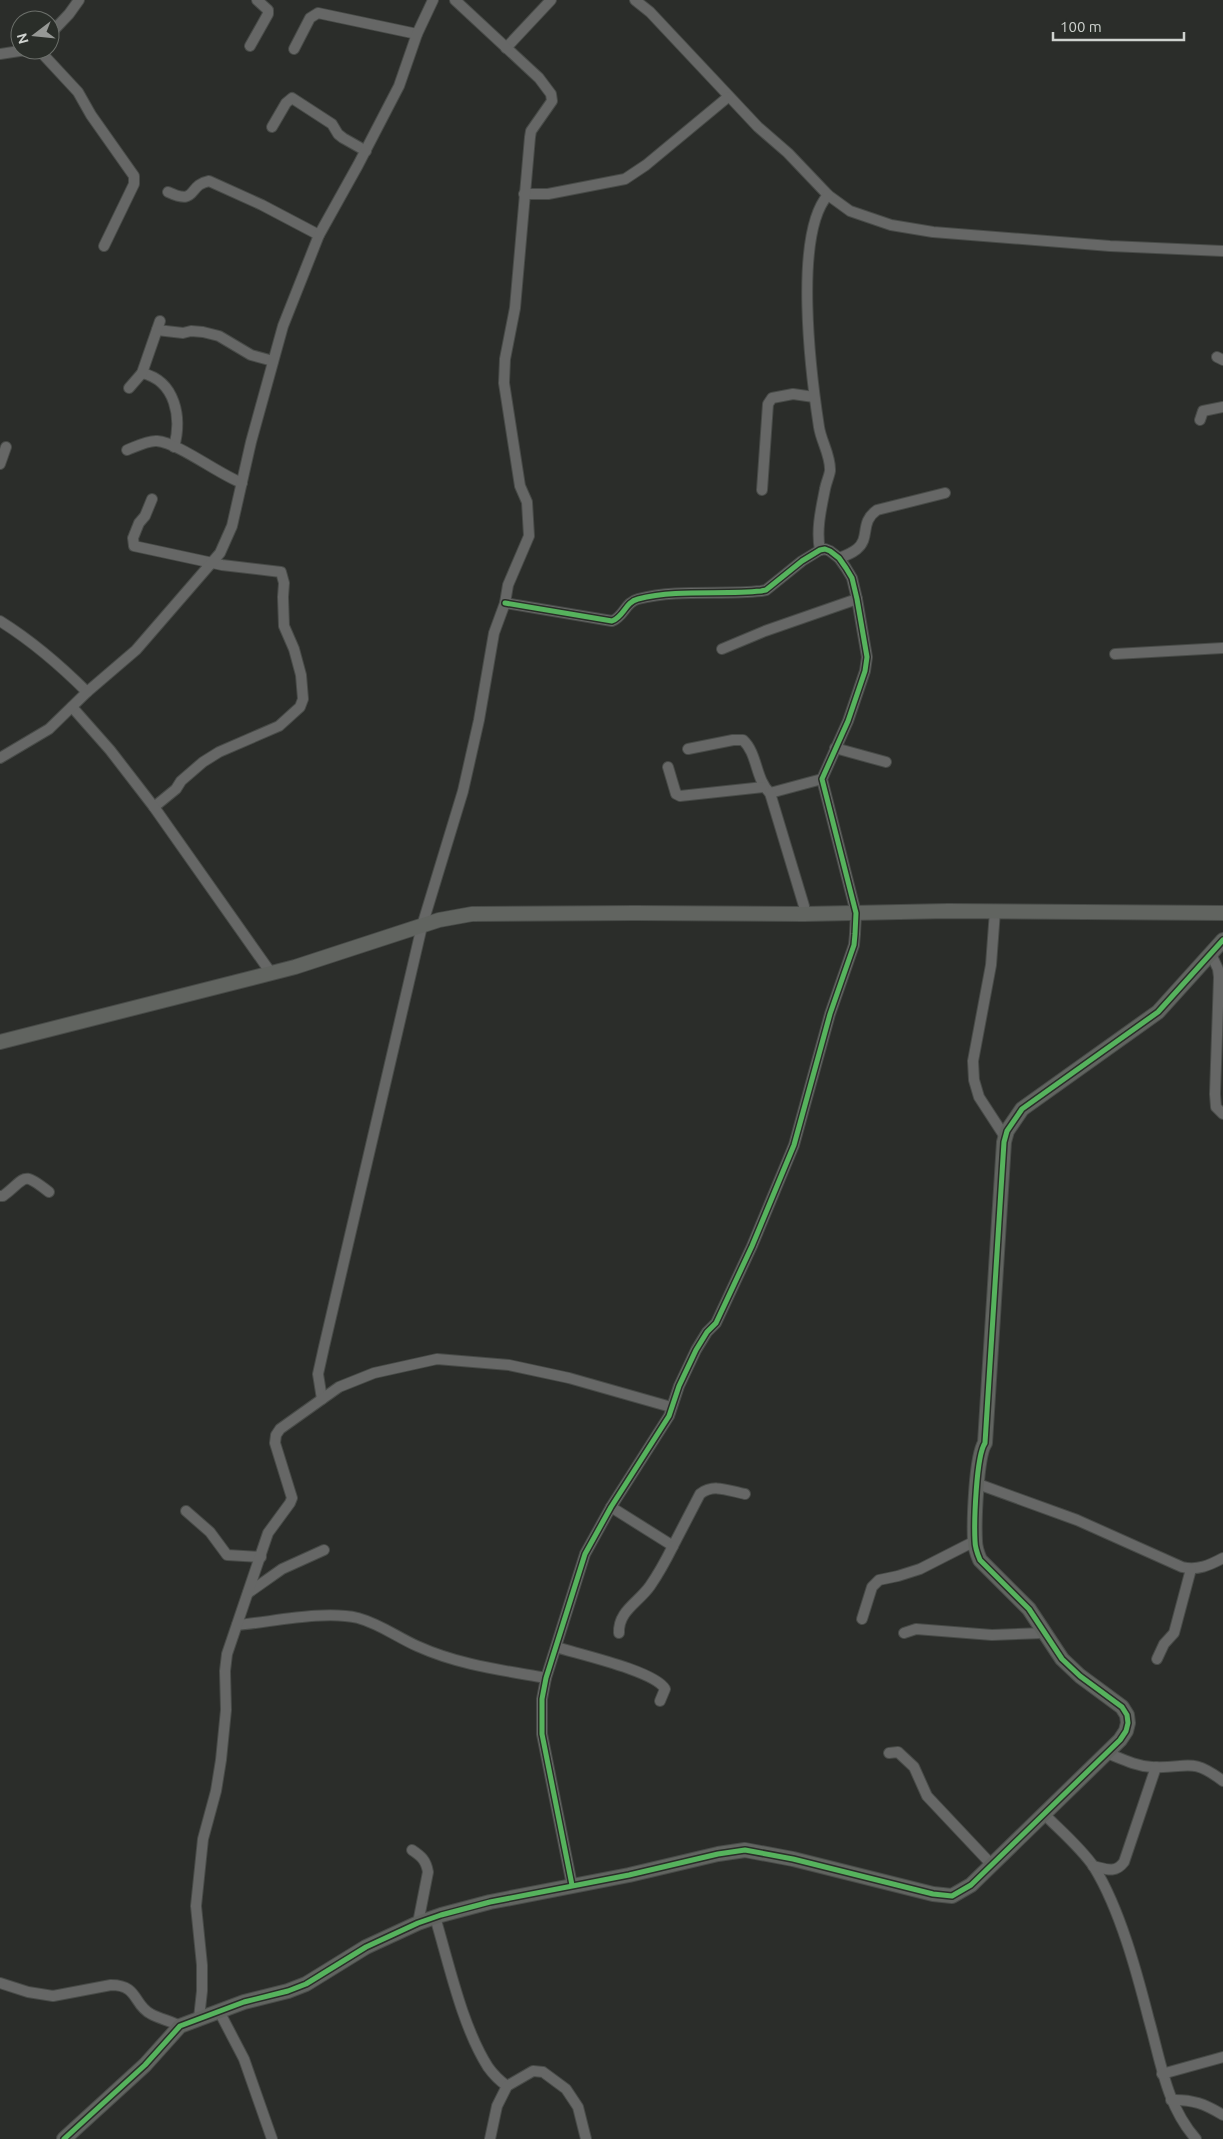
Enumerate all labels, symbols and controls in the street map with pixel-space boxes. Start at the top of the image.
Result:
north arrow [10,10,60,60]
scale bar [1053,10,1184,42]
text: 100 m [1060,18,1102,35]
text: N [13,31,32,46]

